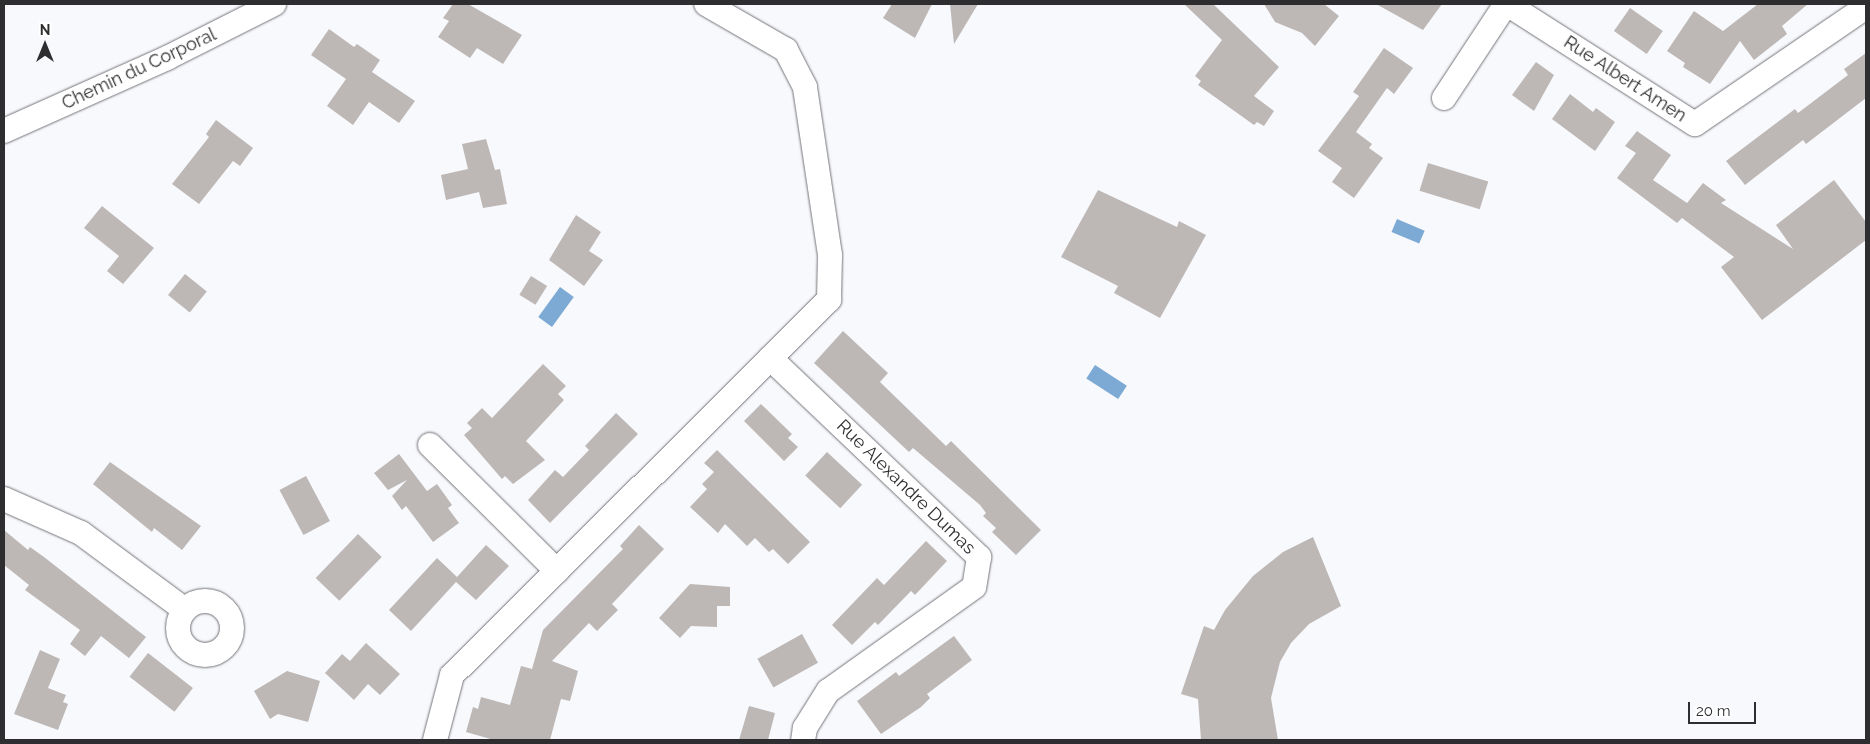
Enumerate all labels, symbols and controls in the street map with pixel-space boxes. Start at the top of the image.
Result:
north arrow [20,20,70,70]
text: N [40,22,50,38]
street label: Chemin du Corporal [58,24,220,114]
street label: Rue Albert Amen [1559,31,1691,127]
street label: Rue Alexandre Dumas [832,415,980,559]
scale bar [1690,692,1758,724]
text: 20 m [1696,702,1731,720]

